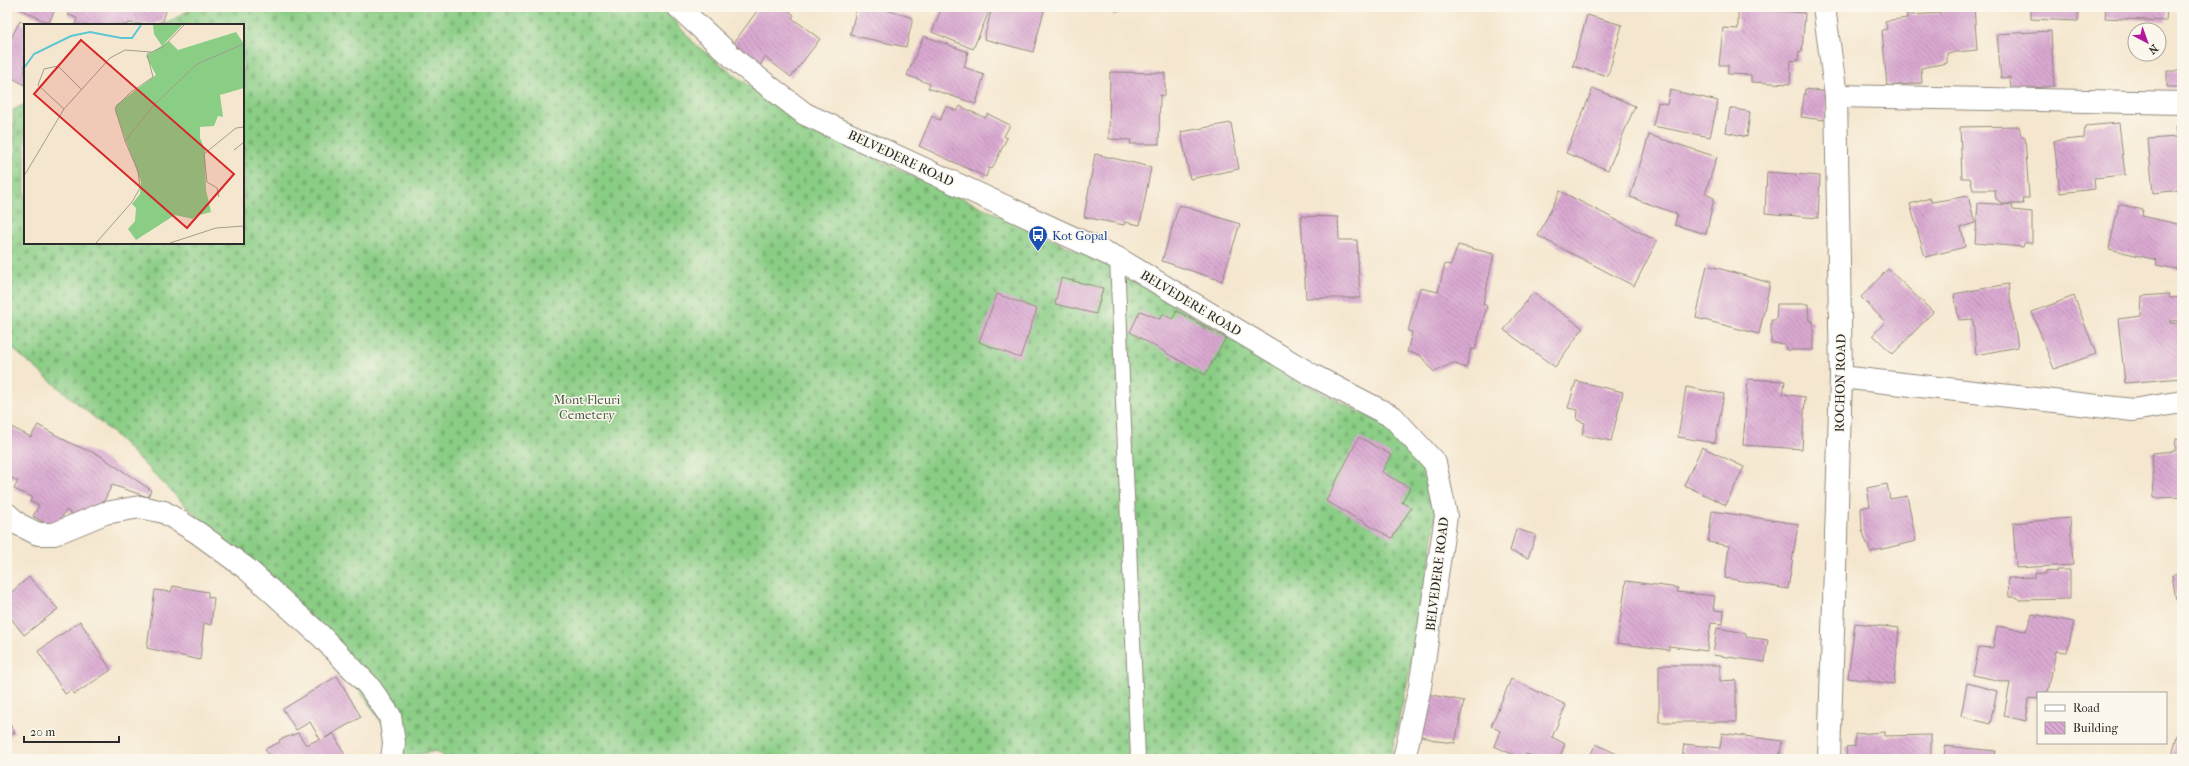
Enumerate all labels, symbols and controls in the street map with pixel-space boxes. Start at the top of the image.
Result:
north arrow [2127,22,2167,62]
inset map [24,24,244,244]
text: N [2145,42,2161,57]
street label: BELVEDERE ROAD [846,127,956,189]
bus stop icon: Kot Gopal [1027,224,1049,252]
place label: Kot Gopal [1052,228,1108,243]
street label: BELVEDERE ROAD [1138,267,1244,339]
street label: ROCHON ROAD [1832,334,1848,432]
park label: Mont Fleuri Cemetery [554,392,621,422]
street label: BELVEDERE ROAD [1423,516,1451,632]
legend [2037,692,2167,744]
text: Road [2073,701,2100,715]
scale bar [24,718,119,744]
text: Building [2073,721,2118,735]
text: 20 m [30,725,55,739]

